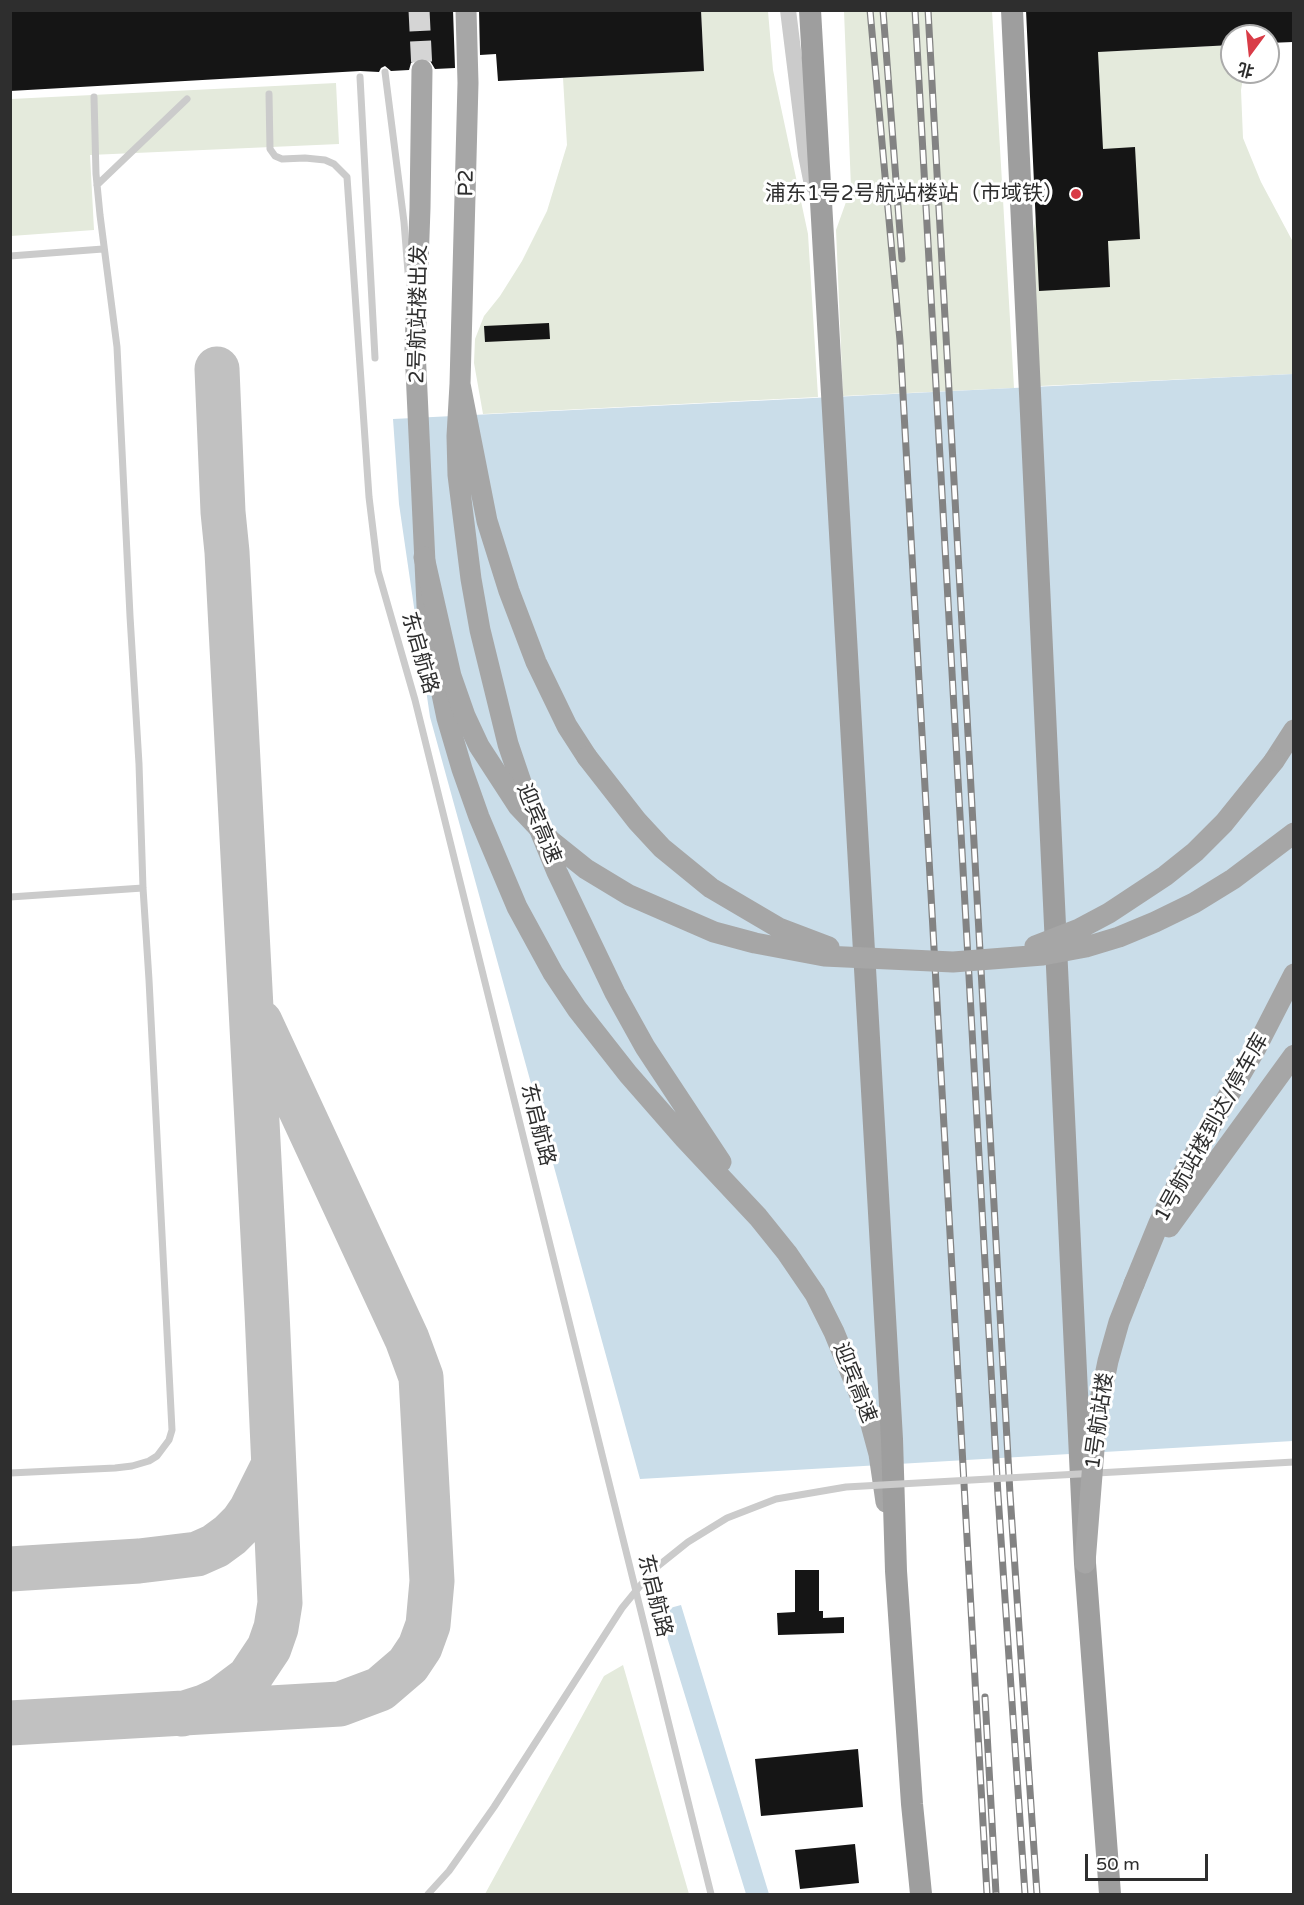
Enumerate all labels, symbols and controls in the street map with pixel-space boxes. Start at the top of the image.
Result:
north arrow [1220,24,1280,84]
text: 北 [1236,58,1256,81]
street label: P2 [454,169,480,197]
place label: 浦东1号2号航站楼站（市域铁） [765,181,1064,207]
marker: 浦东1号2号航站楼站（市域铁） [1069,187,1083,201]
street label: 2号航站楼出发 [405,244,433,384]
street label: 东启航路 [395,609,443,697]
street label: 迎宾高速 [511,780,565,868]
street label: 1号航站楼到达/停车库 [1150,1029,1274,1227]
street label: 东启航路 [515,1081,559,1169]
street label: 迎宾高速 [827,1339,881,1427]
street label: 1号航站楼 [1081,1371,1119,1471]
street label: 东启航路 [632,1552,676,1640]
scale bar [1088,1842,1211,1880]
text: 50 m [1096,1853,1140,1875]

